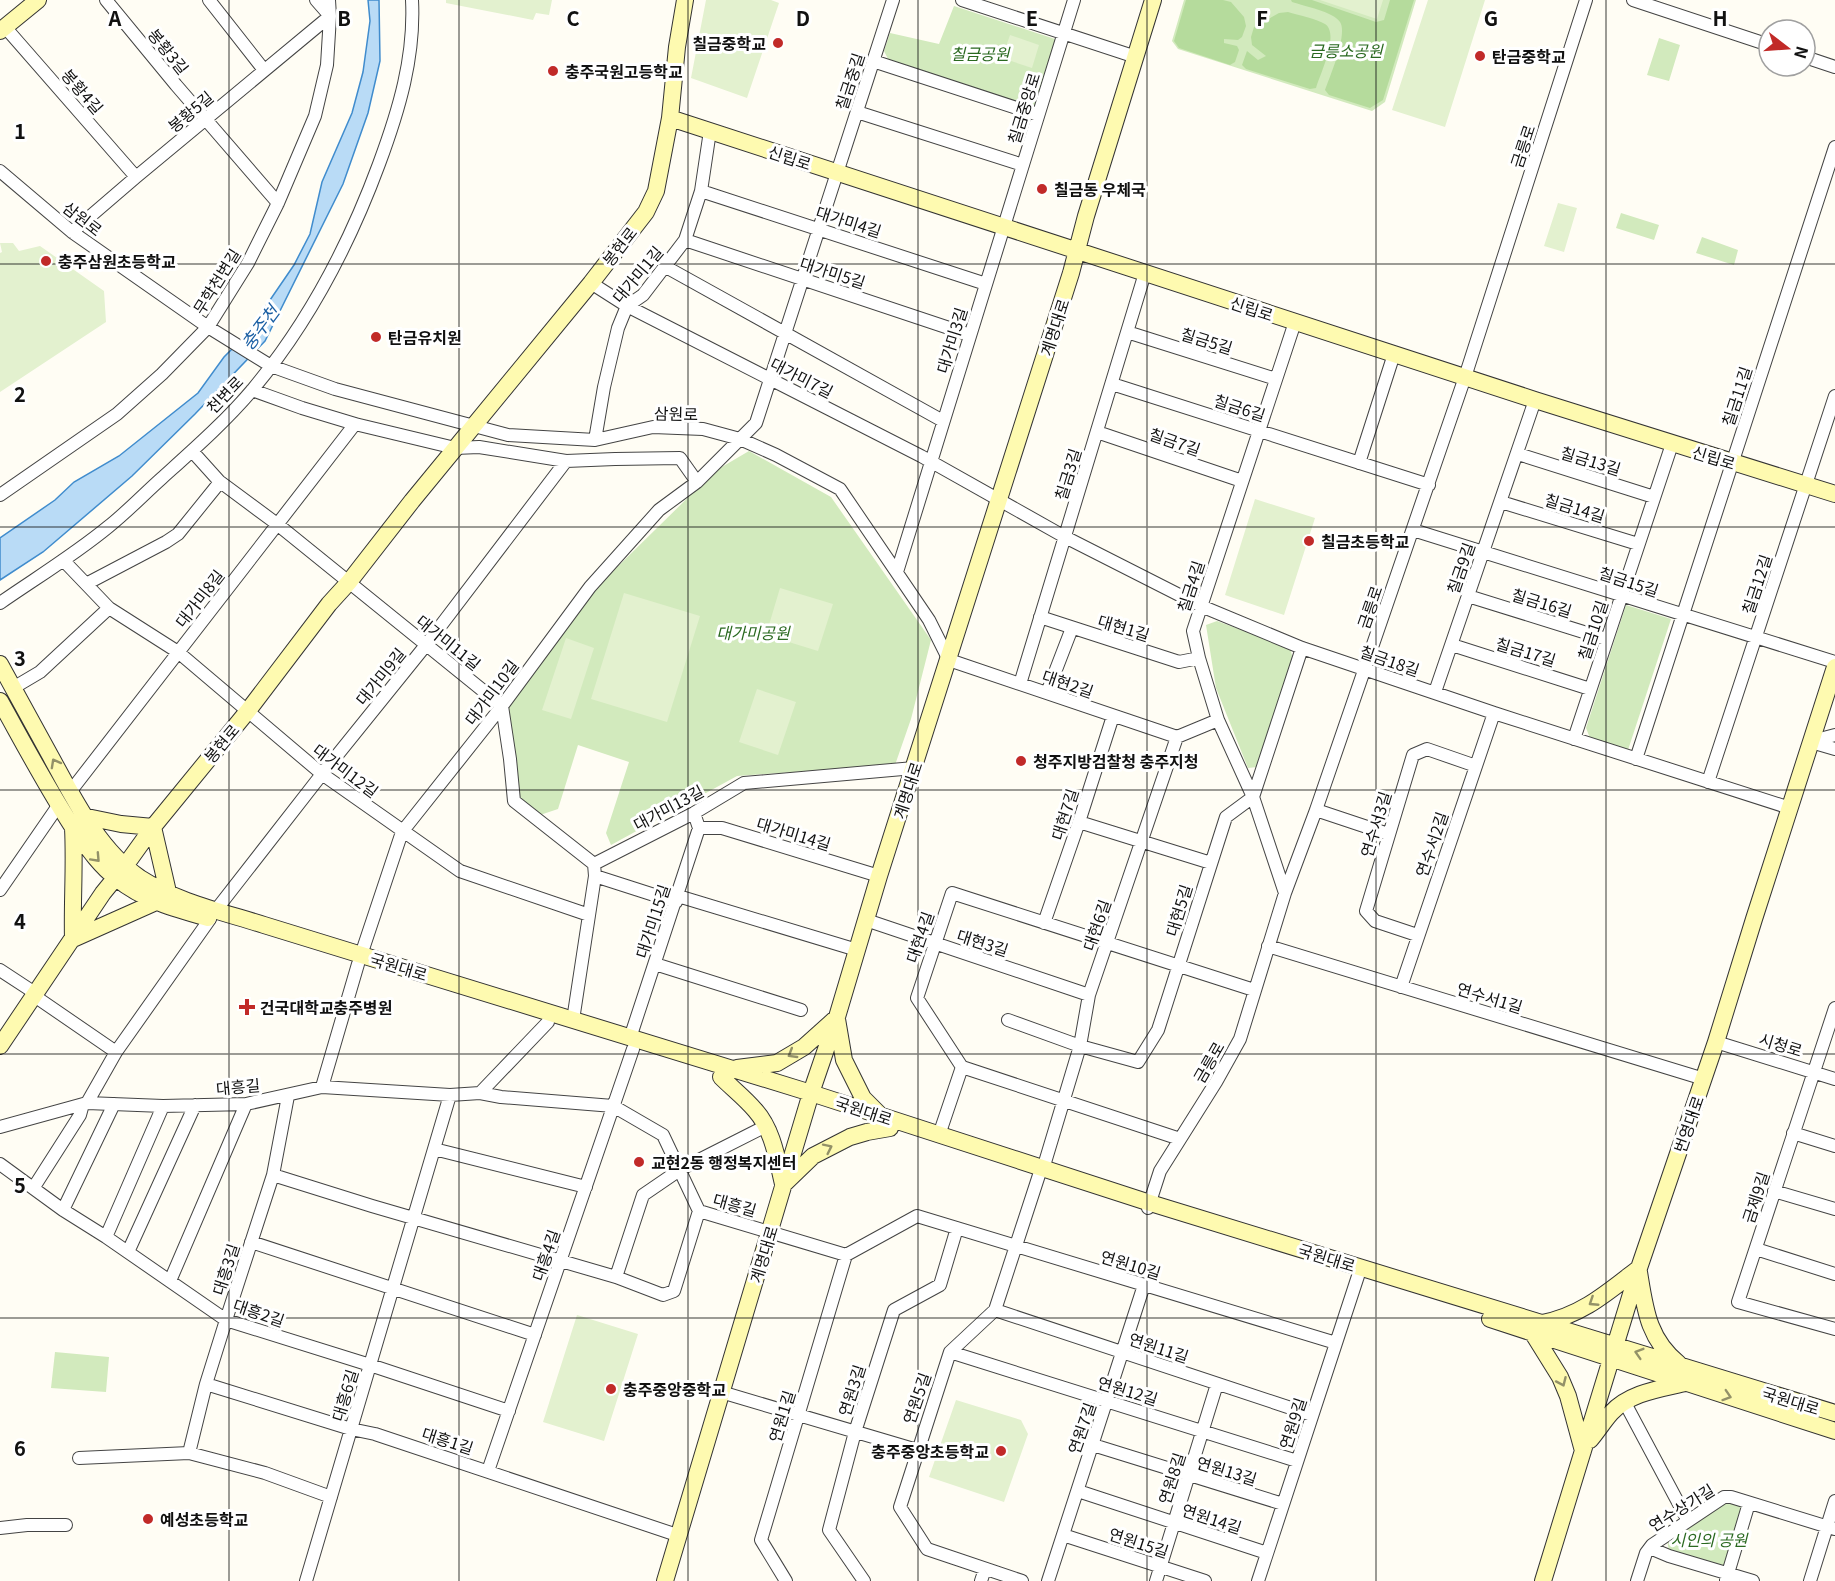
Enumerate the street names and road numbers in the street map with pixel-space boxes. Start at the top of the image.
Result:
street label: 봉황3길 [143,23,195,79]
street label: 칠금중길 [828,49,870,113]
street label: 봉황4길 [57,63,109,119]
street label: 칠금중앙로 [1001,69,1045,147]
street label: 봉황5길 [162,85,218,137]
street label: 금릉로 [1504,121,1540,171]
street label: 신립로 [765,139,815,175]
street label: 삼원로 [58,195,108,241]
street label: 대가미4길 [813,199,885,243]
street label: 봉현로 [596,221,642,271]
street label: 대가미1길 [606,240,668,308]
street label: 무학천변길 [186,243,246,319]
street label: 대가미5길 [797,250,869,294]
street label: 신립로 [1227,290,1277,326]
street label: 계명대로 [1033,295,1075,359]
street label: 대가미3길 [930,304,972,376]
street label: 칠금5길 [1178,321,1236,359]
street label: 대가미7길 [766,351,838,403]
street label: 칠금11길 [1715,363,1757,429]
street label: 천변로 [200,370,248,418]
street label: 칠금6길 [1211,387,1269,427]
street label: 삼원로 [654,401,699,425]
street label: 칠금7길 [1146,421,1204,461]
street label: 칠금13길 [1558,439,1624,481]
street label: 신립로 [1689,439,1739,475]
street label: 칠금3길 [1048,445,1086,503]
street label: 칠금14길 [1542,486,1608,528]
street label: 칠금9길 [1440,539,1480,597]
street label: 칠금12길 [1735,551,1777,617]
street label: 칠금4길 [1170,557,1210,615]
street label: 칠금15길 [1596,560,1662,602]
street label: 대가미8길 [169,564,229,632]
street label: 칠금16길 [1509,581,1575,623]
street label: 금릉로 [1350,582,1388,632]
street label: 칠금10길 [1571,597,1613,663]
street label: 대현1길 [1095,608,1153,646]
street label: 대가미11길 [412,609,486,675]
street label: 칠금17길 [1493,630,1559,672]
street label: 칠금18길 [1357,639,1423,681]
street label: 대가미9길 [349,642,411,710]
street label: 대가미10길 [458,654,524,730]
street label: 대현2길 [1039,663,1097,703]
street label: 봉현로 [198,718,245,768]
street label: 대가미12길 [308,737,384,803]
street label: 계명대로 [886,758,928,822]
street label: 대가미13길 [629,778,707,836]
street label: 대현7길 [1044,785,1084,843]
street label: 연수서3길 [1354,788,1396,860]
street label: 연수서2길 [1409,808,1453,880]
street label: 대가미14길 [754,810,834,856]
street label: 대가미15길 [629,881,675,961]
street label: 대현5길 [1159,881,1197,939]
street label: 대현6길 [1076,896,1116,954]
street label: 대현4길 [899,908,939,966]
street label: 대현3길 [954,922,1012,962]
street label: 국원대로 [367,946,431,986]
street label: 연수서1길 [1454,976,1526,1018]
street label: 시청로 [1756,1026,1806,1062]
street label: 금릉로 [1187,1037,1230,1087]
street label: 대흥길 [215,1072,261,1100]
street label: 국원대로 [832,1089,896,1131]
street label: 번영대로 [1667,1092,1709,1156]
street label: 금제9길 [1735,1168,1775,1226]
street label: 대흥길 [710,1186,760,1222]
street label: 계명대로 [743,1222,783,1286]
street label: 대흥4길 [525,1226,565,1284]
street label: 국원대로 [1295,1237,1359,1277]
street label: 대흥3길 [205,1240,245,1298]
street label: 연원10길 [1098,1243,1164,1285]
street label: 대흥2길 [230,1292,288,1332]
street label: 연원11길 [1126,1326,1192,1368]
street label: 연원3길 [831,1361,871,1419]
street label: 대흥6길 [325,1366,363,1424]
street label: 연원5길 [896,1369,936,1427]
street label: 연원12길 [1095,1369,1161,1411]
street label: 국원대로 [1759,1380,1823,1420]
street label: 연원1길 [762,1387,800,1445]
street label: 연원9길 [1272,1394,1312,1452]
street label: 연원7길 [1061,1399,1101,1457]
street label: 대흥1길 [419,1420,477,1460]
street label: 연원8길 [1151,1449,1191,1507]
street label: 연원13길 [1194,1449,1260,1491]
street label: 연수상가길 [1643,1477,1719,1537]
street label: 연원14길 [1179,1497,1245,1539]
street label: 연원15길 [1106,1521,1172,1563]

